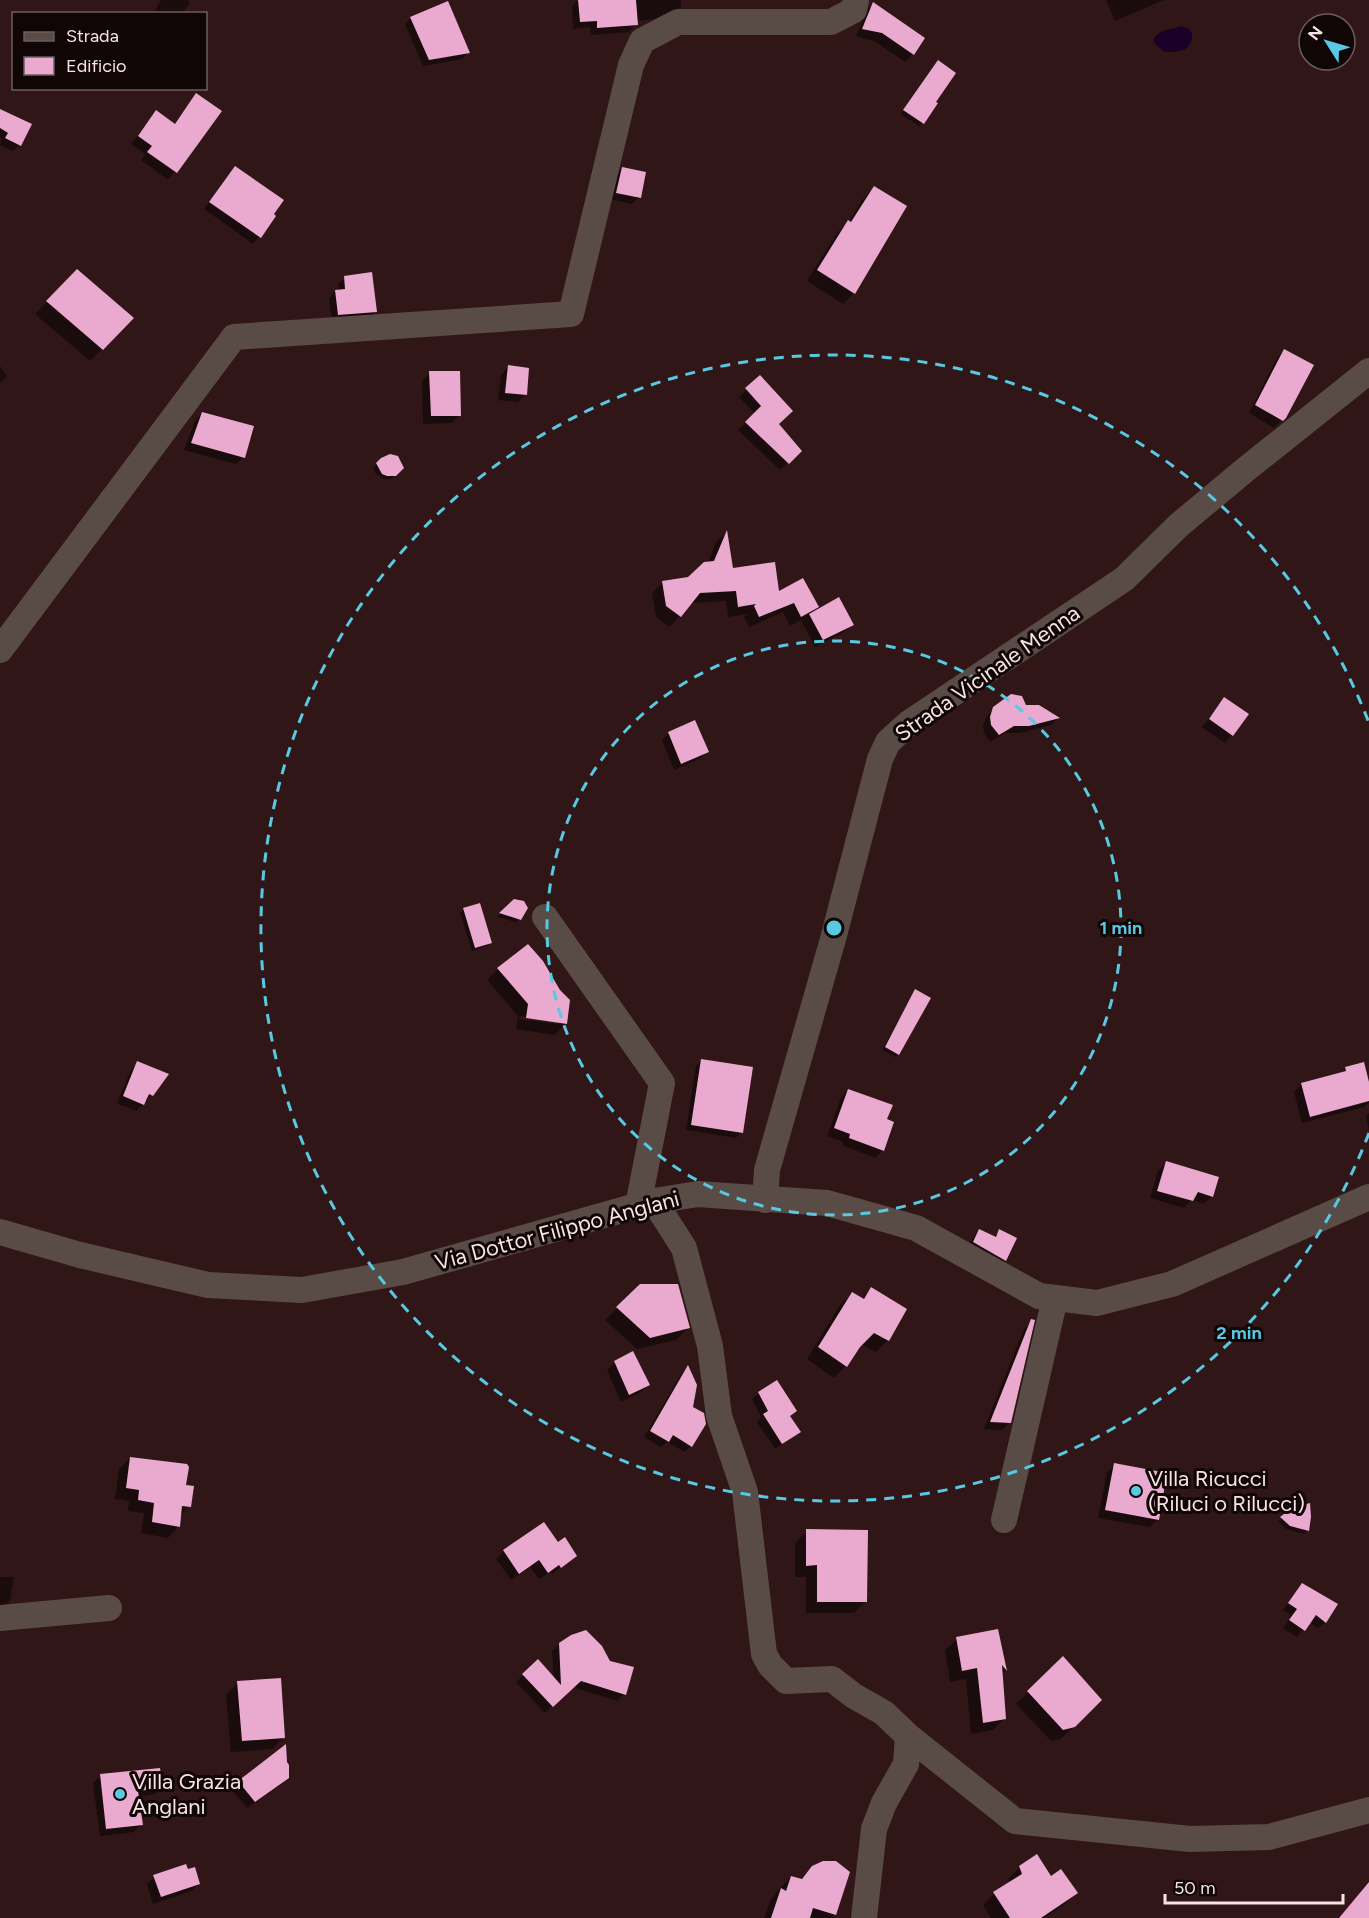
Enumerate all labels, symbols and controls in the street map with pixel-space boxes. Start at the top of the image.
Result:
legend [12,12,207,90]
north arrow [1297,12,1357,72]
text: N [1304,23,1327,44]
text: Strada [66,25,119,47]
text: Edificio [66,55,127,77]
street label: Strada Vicinale Menna [890,599,1085,747]
text: 1 min [1100,917,1142,939]
centre of rings [824,918,844,938]
street label: Via Dottor Filippo Anglani [432,1185,682,1276]
text: 2 min [1216,1322,1262,1344]
place label: Villa Ricucci (Riluci o Rilucci) [1148,1465,1305,1517]
marker: Villa Ricucci (Riluci o Rilucci) [1129,1484,1143,1498]
place label: Villa Grazia Anglani [132,1768,241,1820]
marker: Villa Grazia Anglani [113,1787,127,1801]
scale bar [1165,1867,1344,1905]
text: 50 m [1174,1877,1216,1899]

